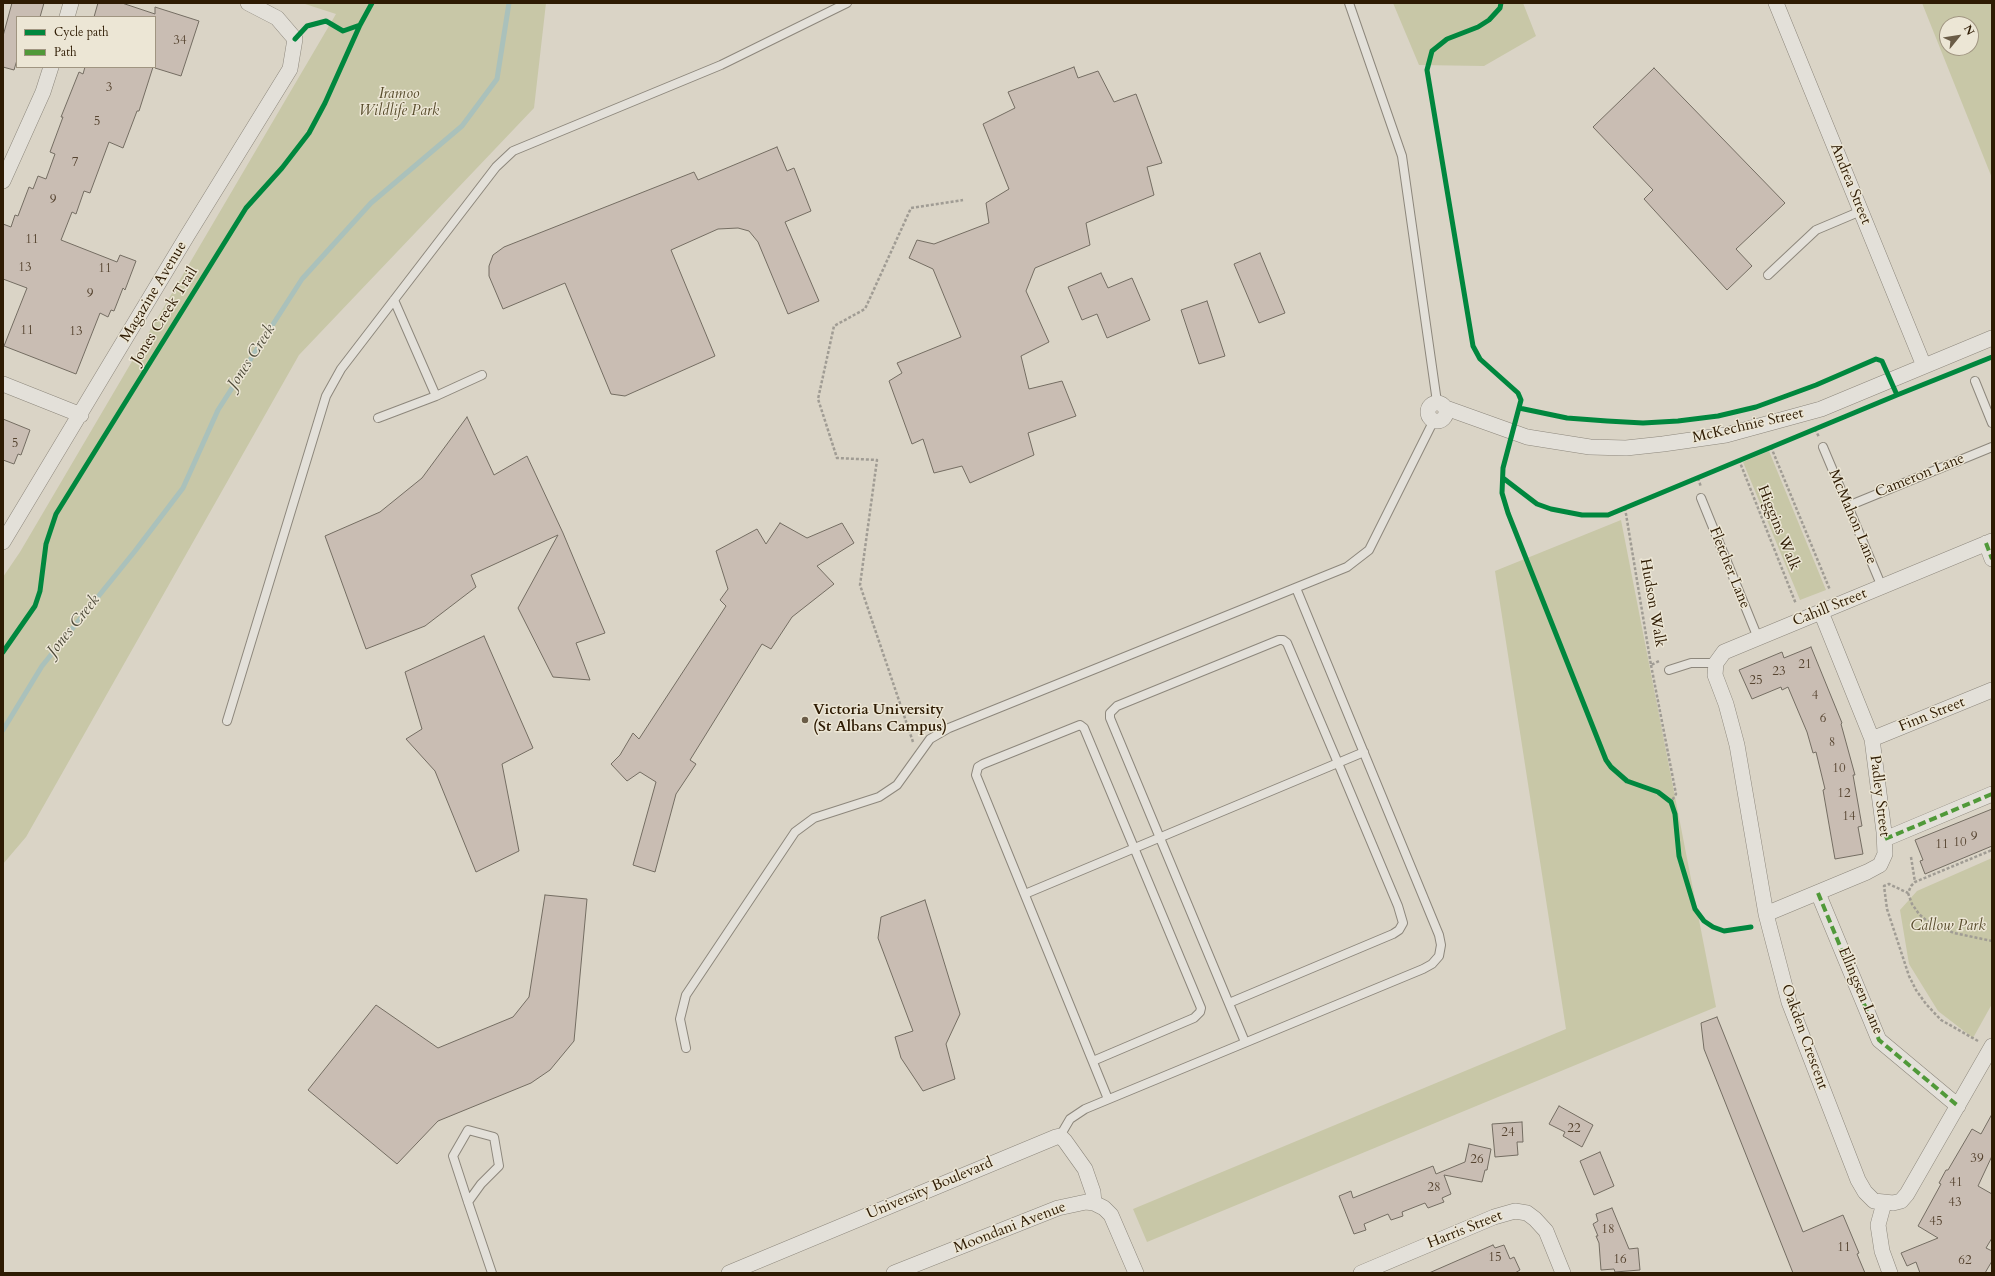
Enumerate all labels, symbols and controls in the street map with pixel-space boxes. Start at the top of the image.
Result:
legend [16,16,156,68]
north arrow [1939,16,1979,56]
text: N [1960,22,1978,38]
text: Cycle path [54,24,109,40]
house number: 34 [173,33,187,49]
text: Path [54,44,77,60]
house number: 3 [106,80,112,96]
park label: Iramoo Wildlife Park [359,86,439,121]
house number: 5 [94,114,100,130]
street label: Andrea Street [1826,141,1874,227]
house number: 7 [72,155,78,171]
house number: 9 [50,192,56,208]
house number: 11 [25,232,39,248]
street label: Magazine Avenue [117,238,191,346]
house number: 13 [18,260,32,276]
house number: 11 [98,261,112,277]
street label: Jones Creek Trail [128,264,202,368]
house number: 9 [87,286,93,302]
water label: Jones Creek [224,321,280,393]
house number: 11 [20,323,34,339]
house number: 13 [69,324,83,340]
street label: McKechnie Street [1691,404,1805,448]
house number: 5 [12,436,18,452]
street label: Cameron Lane [1873,450,1967,502]
street label: McMahon Lane [1824,467,1880,567]
street label: Higgins Walk [1753,483,1803,573]
street label: Fletcher Lane [1705,525,1753,611]
street label: Hudson Walk [1635,557,1669,649]
street label: Cahill Street [1790,585,1870,631]
water label: Jones Creek [43,591,105,661]
house number: 21 [1798,657,1812,673]
house number: 23 [1772,664,1786,680]
house number: 25 [1749,673,1763,689]
house number: 4 [1812,688,1818,704]
street label: Finn Street [1896,694,1968,736]
place label: Victoria University (St Albans Campus) [813,702,947,737]
house number: 6 [1820,711,1826,727]
marker: Victoria University (St Albans Campus) [800,715,810,725]
house number: 8 [1829,735,1835,751]
street label: Padley Street [1865,754,1893,838]
house number: 10 [1832,761,1846,777]
house number: 12 [1837,786,1851,802]
house number: 14 [1842,809,1856,825]
house number: 9 [1971,829,1977,845]
house number: 10 [1953,835,1967,851]
house number: 11 [1935,837,1949,853]
park label: Callow Park [1910,918,1986,936]
street label: Ellingsen Lane [1833,945,1887,1037]
street label: Oakden Crescent [1777,982,1831,1092]
house number: 22 [1567,1121,1581,1137]
house number: 24 [1501,1125,1515,1141]
house number: 39 [1970,1151,1984,1167]
house number: 26 [1470,1152,1484,1168]
street label: University Boulevard [864,1154,996,1224]
house number: 41 [1949,1175,1963,1191]
house number: 28 [1427,1180,1441,1196]
house number: 43 [1948,1195,1962,1211]
street label: Moondani Avenue [951,1198,1069,1258]
street label: Harris Street [1425,1207,1505,1253]
house number: 45 [1929,1214,1943,1230]
house number: 18 [1601,1222,1615,1238]
house number: 11 [1837,1240,1851,1256]
house number: 15 [1488,1250,1502,1266]
house number: 16 [1613,1252,1627,1268]
house number: 62 [1958,1253,1972,1269]

